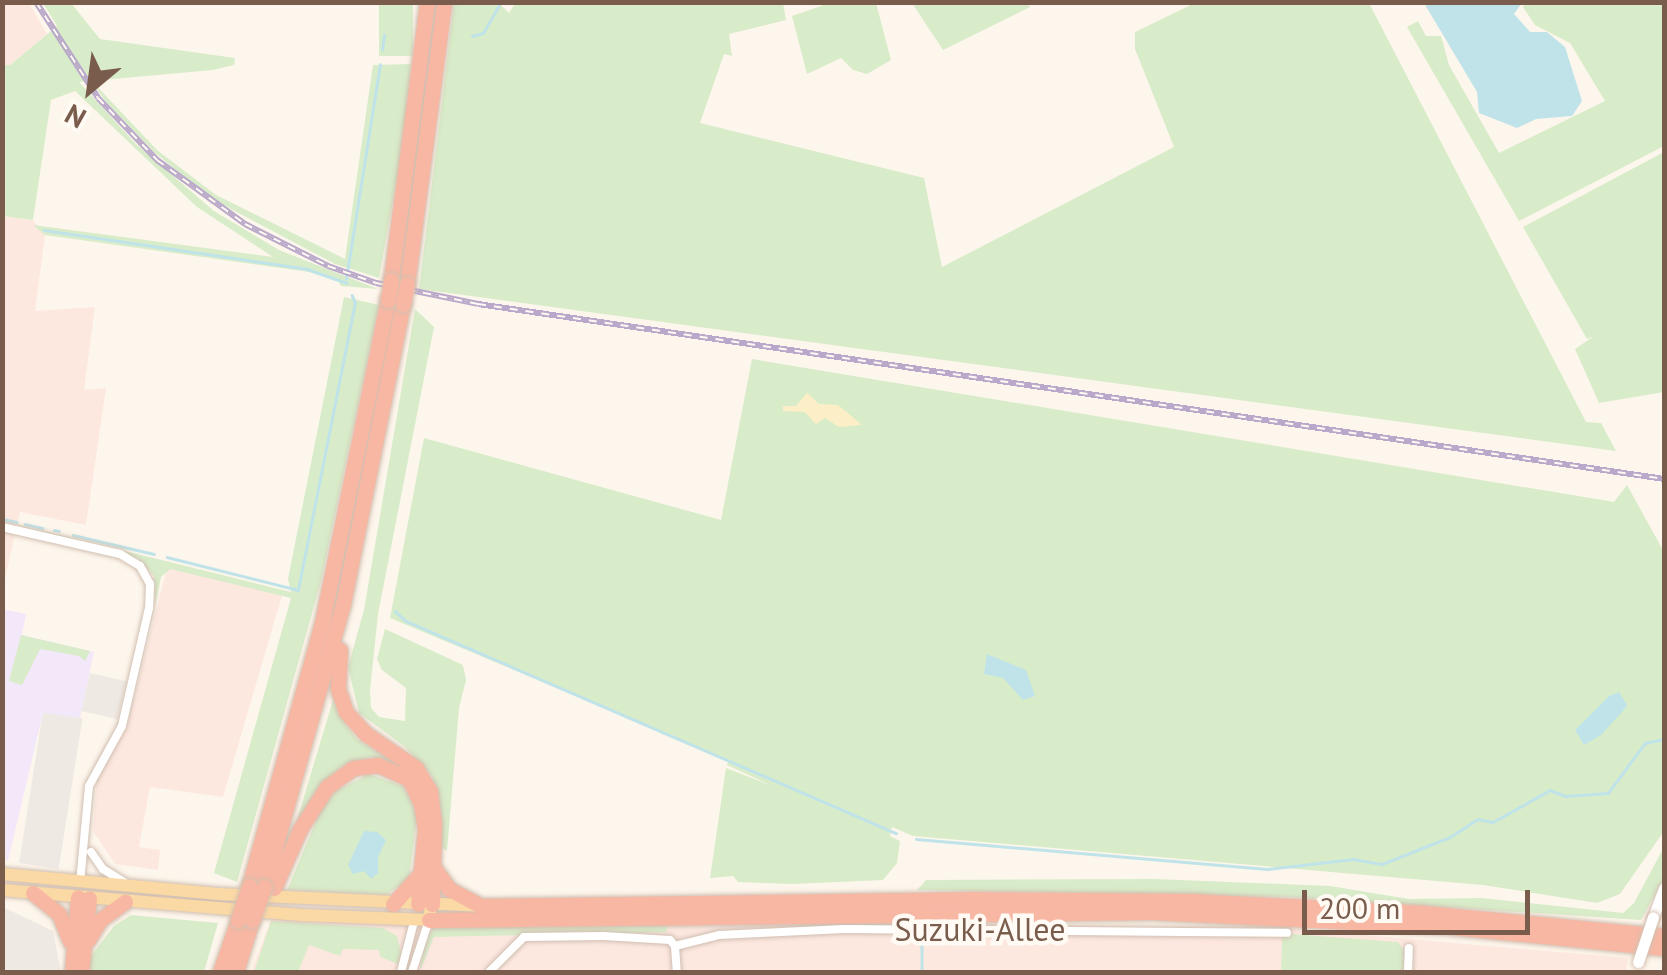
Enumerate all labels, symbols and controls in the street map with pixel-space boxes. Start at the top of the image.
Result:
north arrow [40,40,140,140]
text: N [58,96,92,137]
scale bar [1307,870,1534,932]
text: 200 m [1319,888,1400,927]
street label: Suzuki-Allee [895,910,1065,948]

